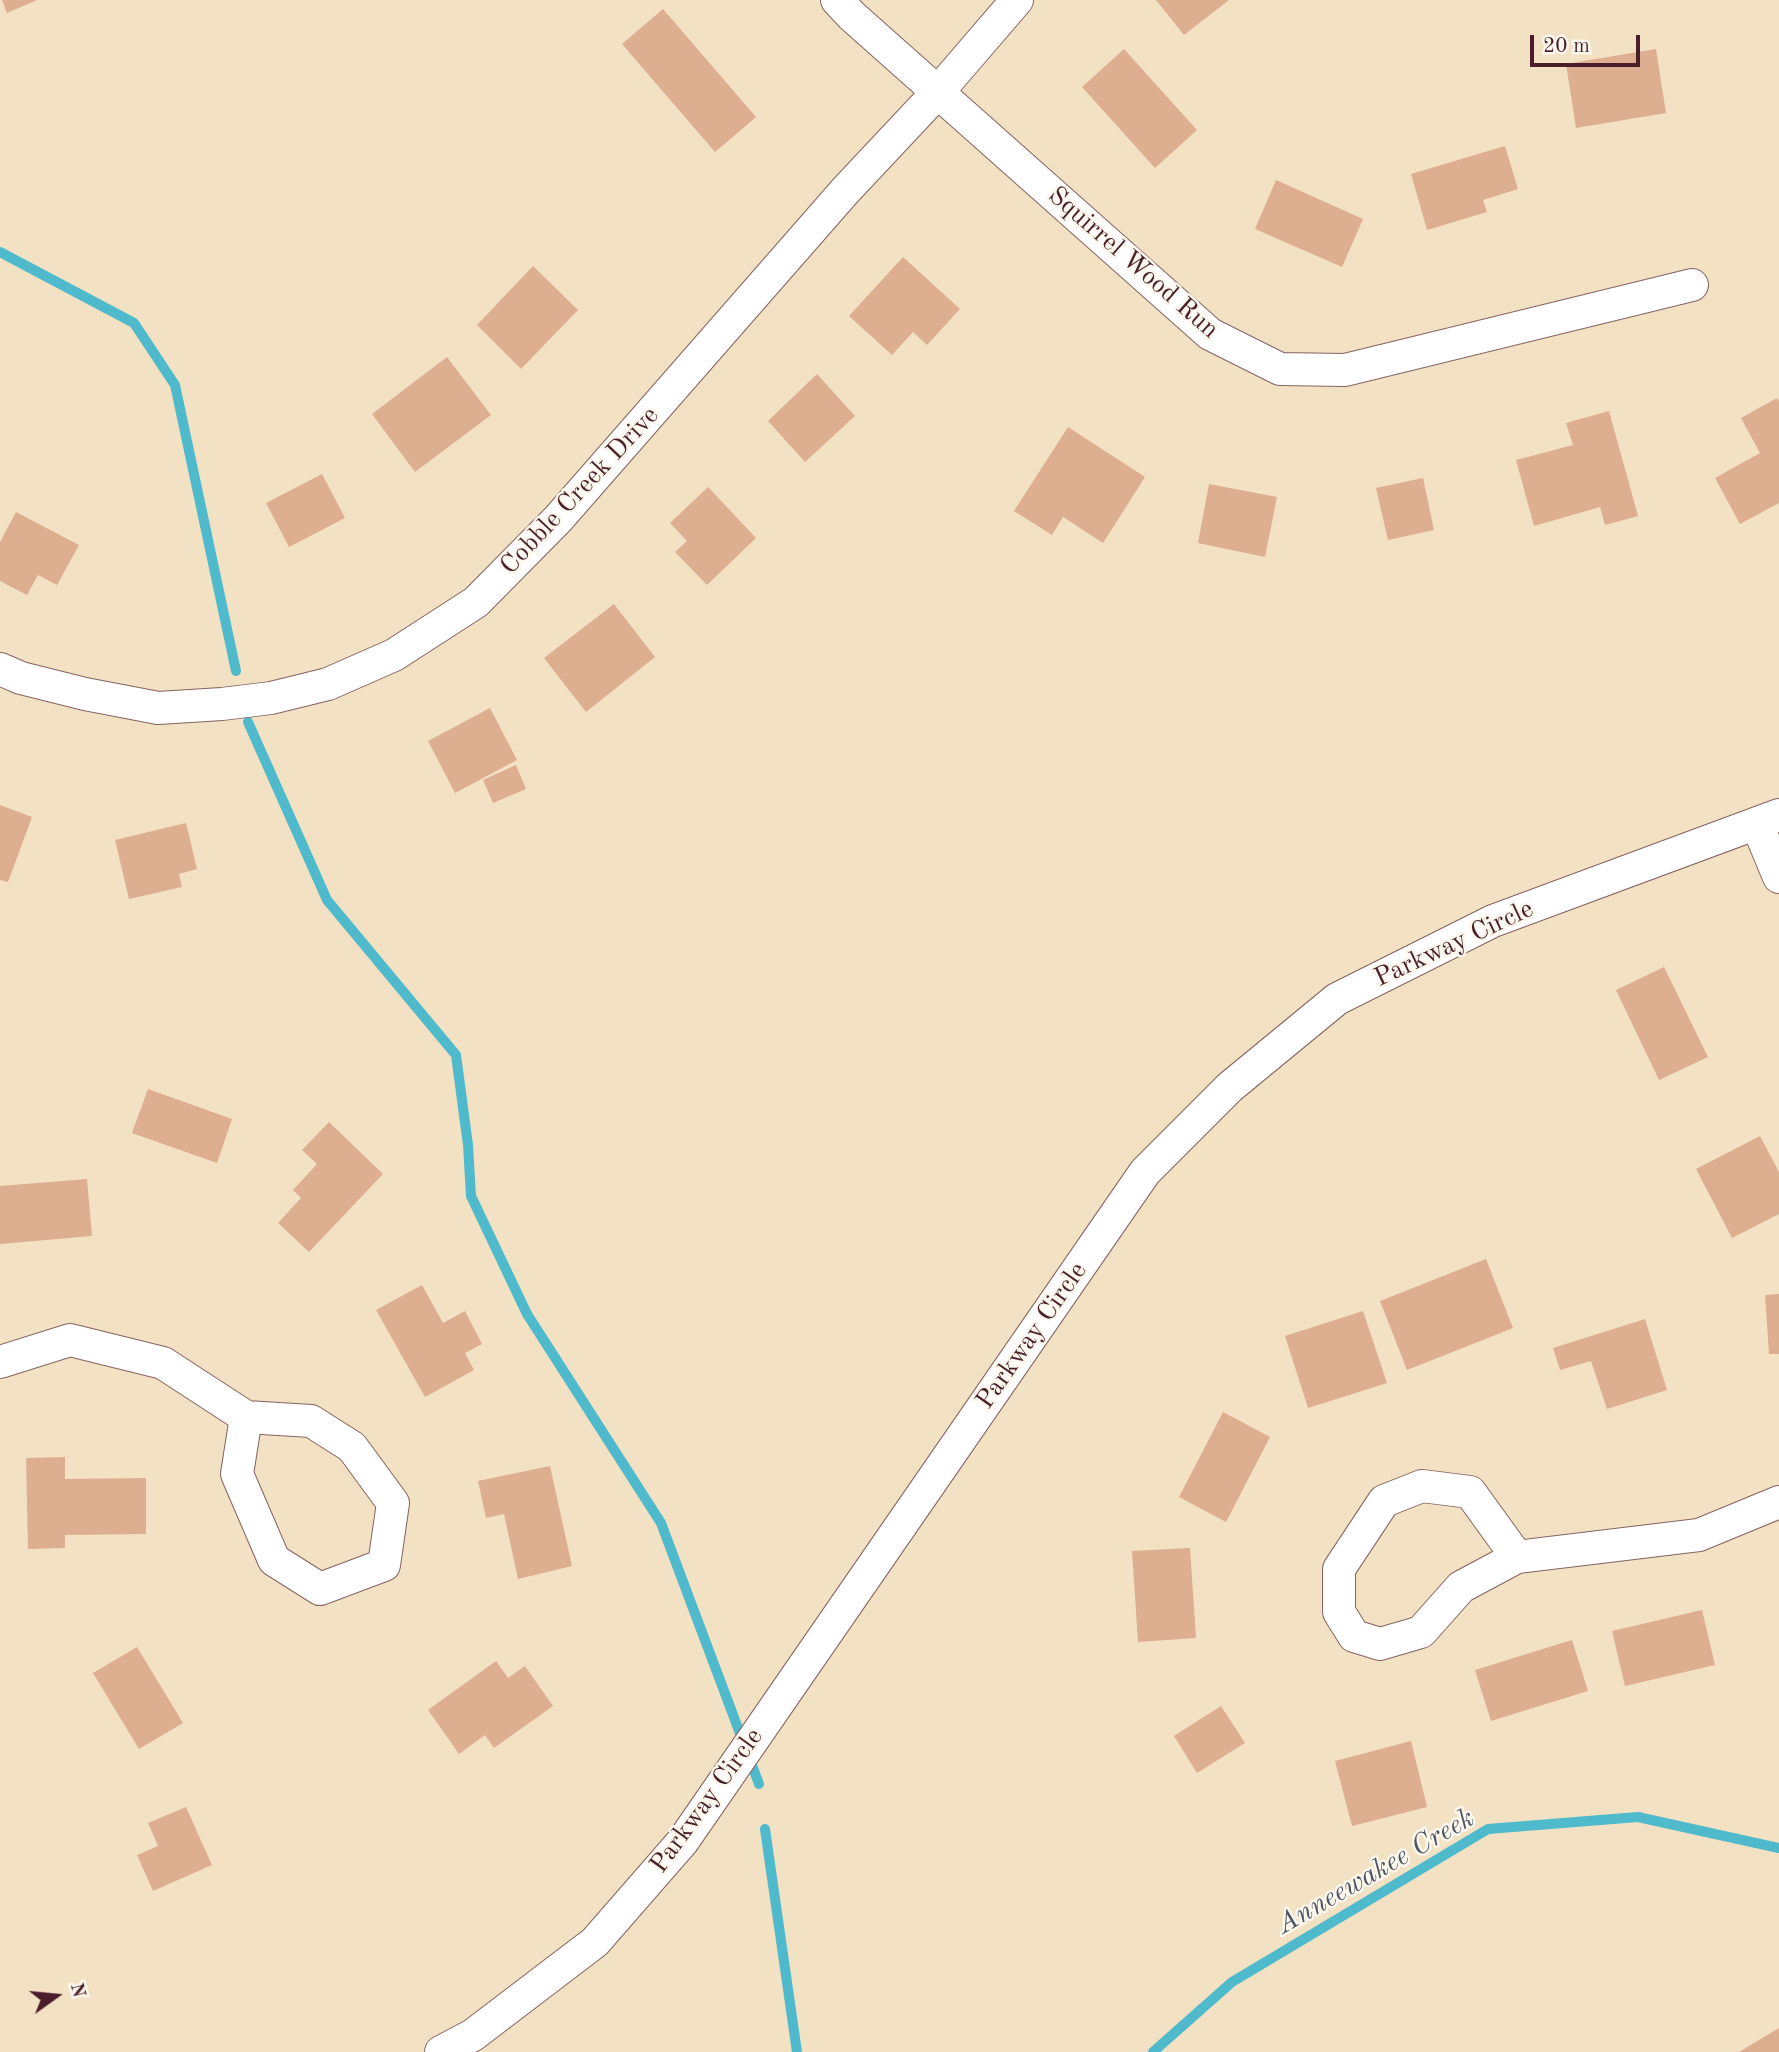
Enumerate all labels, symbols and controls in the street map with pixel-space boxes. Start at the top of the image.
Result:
scale bar [1534,21,1644,65]
text: 20 m [1543,36,1590,57]
street label: Squirrel Wood Run [1041,180,1225,346]
street label: Cobble Creek Drive [494,400,666,582]
street label: Parkway Circle [1370,894,1538,994]
street label: Parkway Circle [970,1257,1094,1415]
street label: Parkway Circle [644,1722,770,1880]
water label: Anneewakee Creek [1271,1802,1481,1942]
north arrow [21,1961,91,2031]
text: N [66,1981,88,2000]

